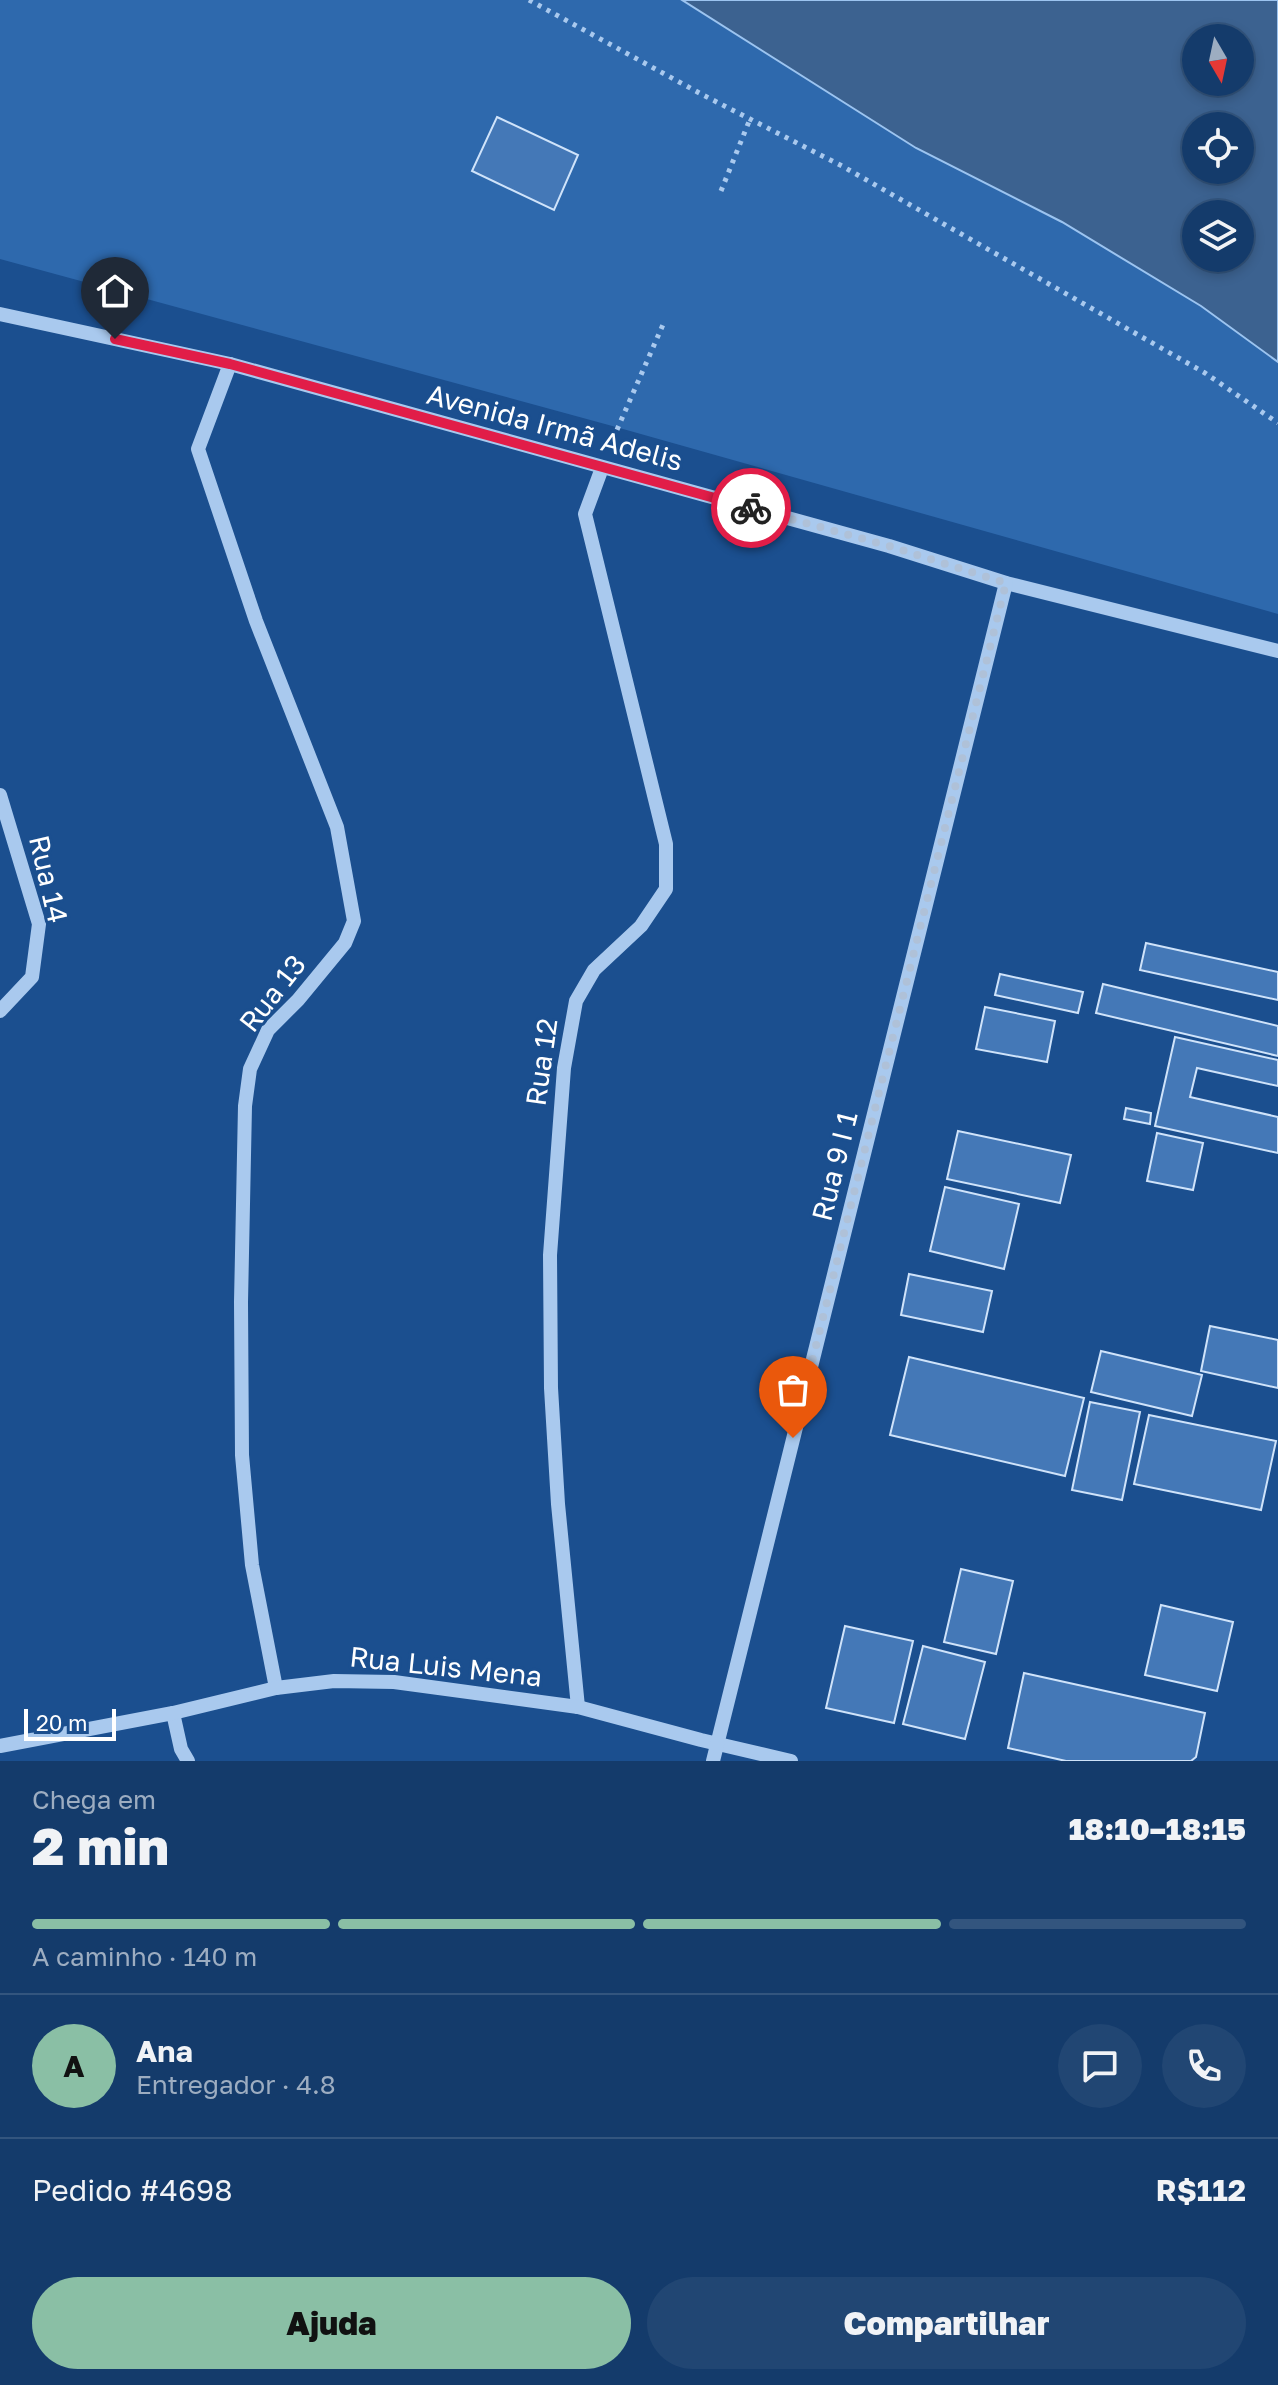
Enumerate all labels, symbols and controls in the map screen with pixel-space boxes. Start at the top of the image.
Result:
north arrow [1182,24,1254,96]
map controls [1182,24,1254,272]
button: locate [1182,112,1254,184]
button: layers [1182,200,1254,272]
pin [81,257,149,339]
icon: home [93,269,137,313]
street label: Avenida Irmã Adelis [423,377,687,477]
courier [711,468,791,548]
icon: bike [729,486,773,530]
street label: Rua 14 [23,832,75,926]
street label: Rua 13 [232,948,312,1038]
street label: Rua 12 [519,1016,563,1108]
street label: Rua 9 I 1 [804,1108,864,1224]
pin [759,1356,827,1438]
icon: bag [771,1368,815,1412]
street label: Rua Luis Mena [348,1639,544,1693]
scale bar [24,1705,116,1741]
text: 20 m [36,1709,87,1736]
text: Chega em [32,1784,156,1815]
text: 18:10–18:15 [1069,1811,1246,1847]
text: 2 min [32,1814,169,1876]
text: A caminho · 140 m [32,1941,257,1972]
button: chat [1058,2024,1142,2108]
button: phone [1162,2024,1246,2108]
text: Ana [136,2033,193,2069]
text: A [63,2048,85,2084]
text: Entregador · 4.8 [136,2069,336,2100]
text: Pedido #4698 [32,2172,233,2208]
text: R$112 [1156,2172,1246,2208]
button: Ajuda [32,2277,631,2369]
button: Compartilhar [647,2277,1246,2369]

